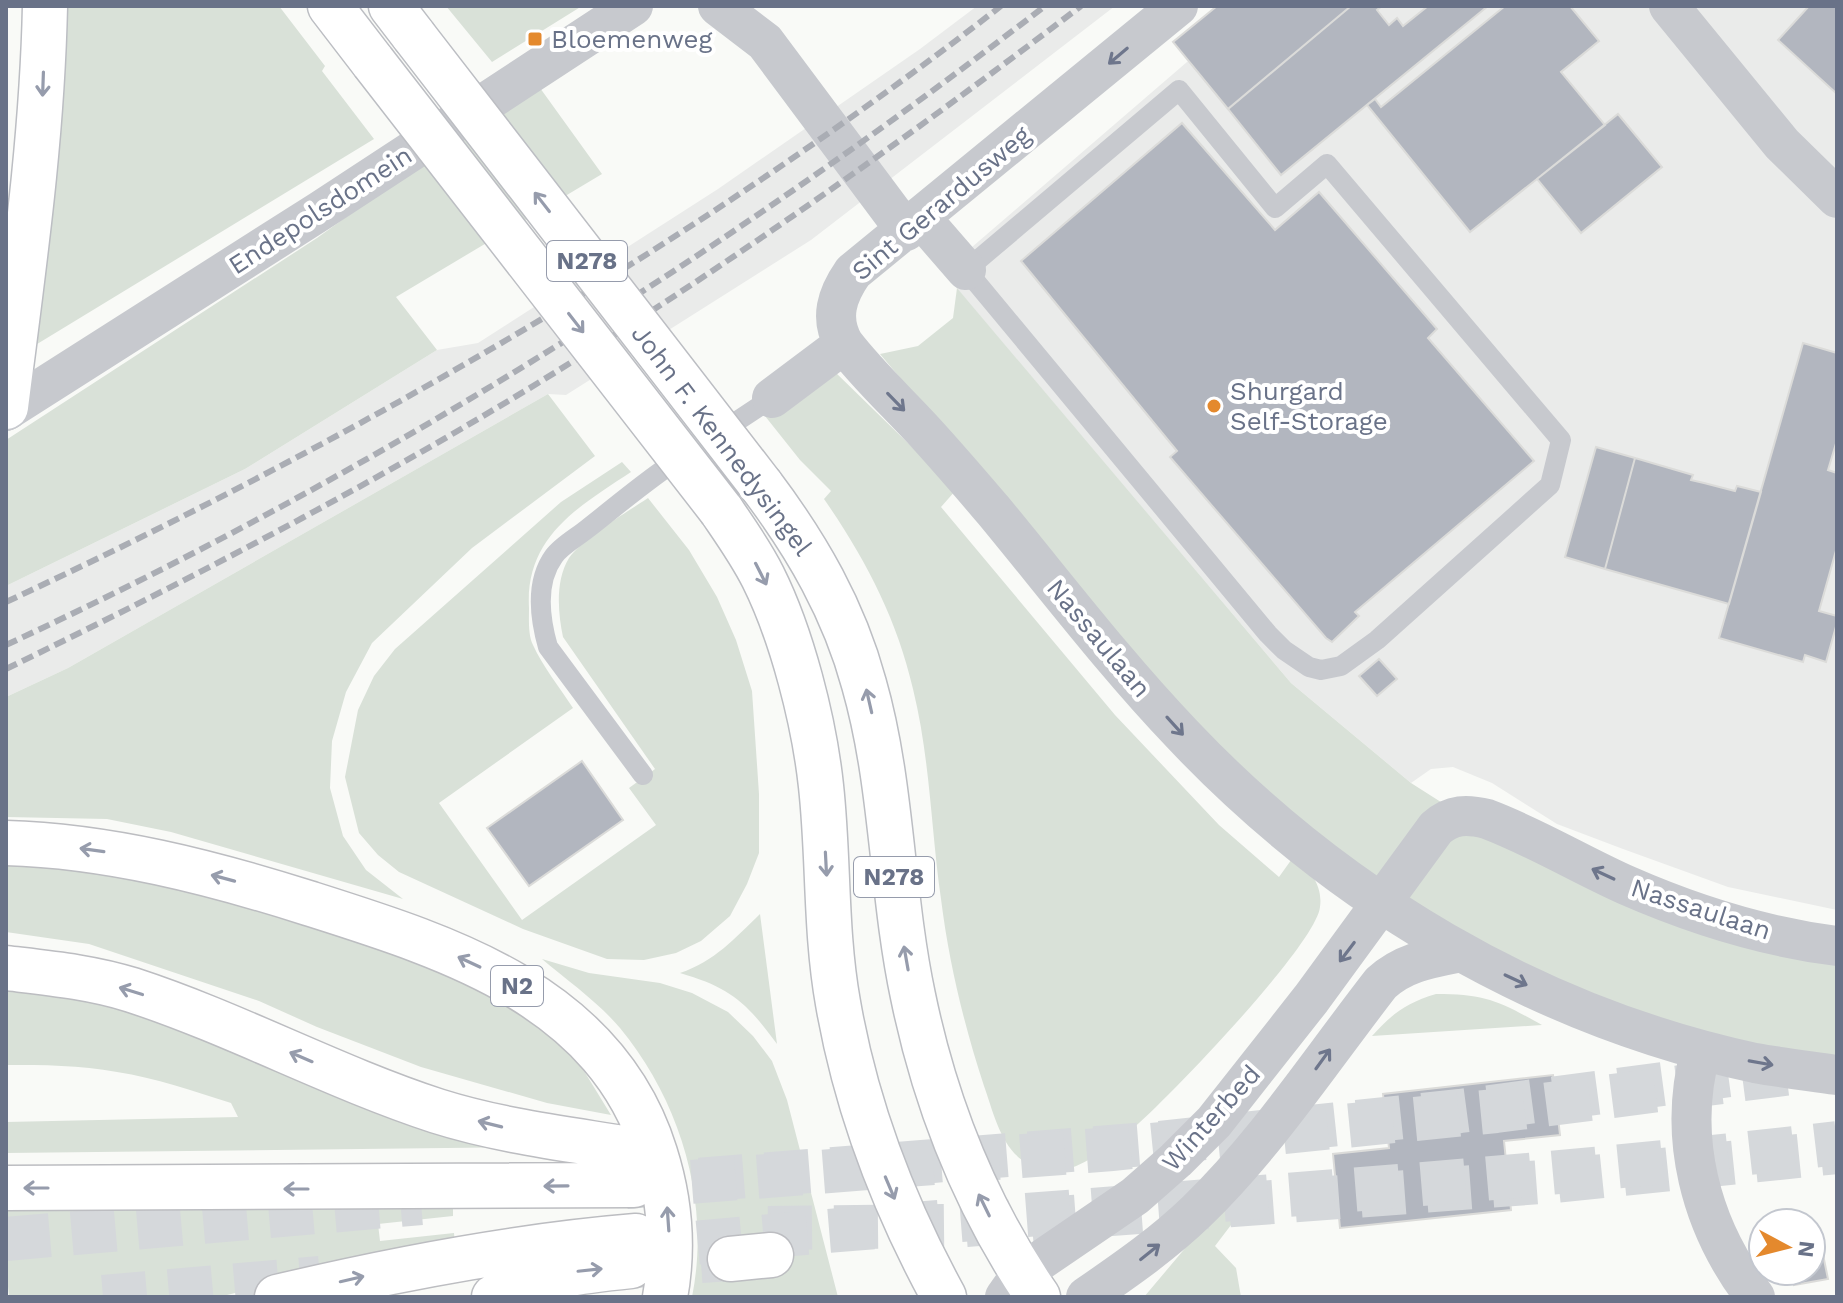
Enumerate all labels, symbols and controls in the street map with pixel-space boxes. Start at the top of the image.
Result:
place label: Bloemenweg [551,24,713,54]
marker: Bloemenweg [526,30,544,48]
one-way arrow [1108,47,1129,65]
one-way arrow [35,70,50,97]
street label: Sint Gerardusweg [846,120,1036,286]
street label: Endepolsdomein [223,140,417,280]
one-way arrow [533,192,551,213]
road number: N278 [547,241,627,281]
one-way arrow [567,311,584,333]
street label: John F. Kennedysingel [625,319,819,561]
place label: Shurgard Self-Storage [1230,376,1388,436]
one-way arrow [886,392,905,412]
marker: Shurgard Self-Storage [1205,397,1223,415]
one-way arrow [754,561,769,585]
street label: Nassaulaan [1041,573,1157,703]
one-way arrow [860,689,875,714]
one-way arrow [1165,716,1184,736]
one-way arrow [80,842,106,857]
one-way arrow [819,850,834,877]
road number: N278 [854,857,934,897]
one-way arrow [1591,866,1615,881]
one-way arrow [211,870,237,885]
street label: Nassaulaan [1627,872,1775,946]
one-way arrow [1338,941,1355,962]
one-way arrow [897,946,912,971]
one-way arrow [457,954,481,969]
road number: N2 [491,966,543,1006]
one-way arrow [1504,973,1528,988]
one-way arrow [118,983,144,998]
one-way arrow [289,1048,314,1063]
one-way arrow [1315,1049,1332,1071]
one-way arrow [1748,1057,1774,1072]
street label: Winterbed [1156,1059,1266,1177]
one-way arrow [477,1116,503,1131]
one-way arrow [884,1175,899,1200]
one-way arrow [543,1178,570,1194]
one-way arrow [23,1180,50,1196]
one-way arrow [283,1181,310,1197]
one-way arrow [976,1193,991,1217]
one-way arrow [660,1206,675,1233]
north arrow [1747,1207,1827,1287]
text: N [1793,1240,1820,1259]
one-way arrow [1139,1243,1160,1261]
one-way arrow [576,1263,603,1278]
one-way arrow [339,1271,365,1286]

